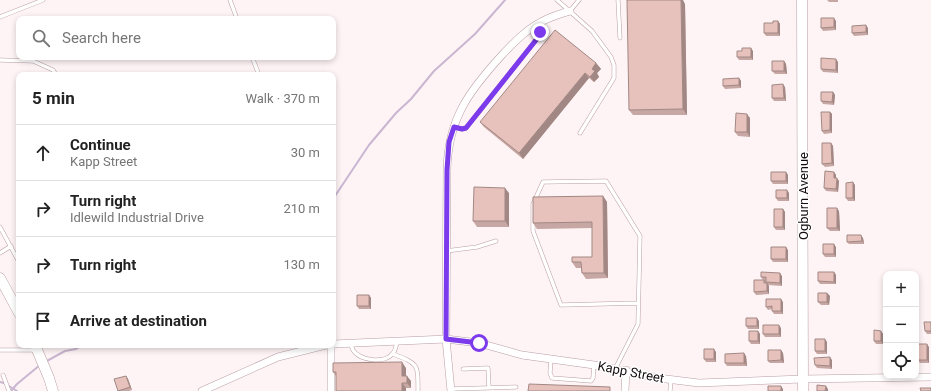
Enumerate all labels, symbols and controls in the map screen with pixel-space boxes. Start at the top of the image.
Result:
search box [16,16,336,60]
route end [531,23,549,41]
icon: search [30,27,52,49]
text: Search here [62,29,141,47]
text: 5 min [32,88,75,108]
text: Walk · 370 m [245,91,320,106]
text: Continue [70,136,131,154]
icon: ahead [32,142,54,164]
text: 30 m [291,145,320,160]
street label: Ogburn Avenue [796,152,811,240]
text: Kapp Street [70,154,137,169]
text: Turn right [70,192,136,210]
icon: right [32,198,54,220]
text: 210 m [283,201,320,216]
text: Idlewild Industrial Drive [70,210,204,225]
icon: right [32,254,54,276]
text: Turn right [70,256,136,274]
text: 130 m [283,257,320,272]
map controls [883,271,919,379]
button: + [883,271,919,307]
button: − [883,307,919,343]
icon: arrive [32,310,54,332]
text: Arrive at destination [70,312,207,330]
route start [470,334,488,352]
button: locate [883,343,919,379]
street label: Kapp Street [597,358,665,386]

